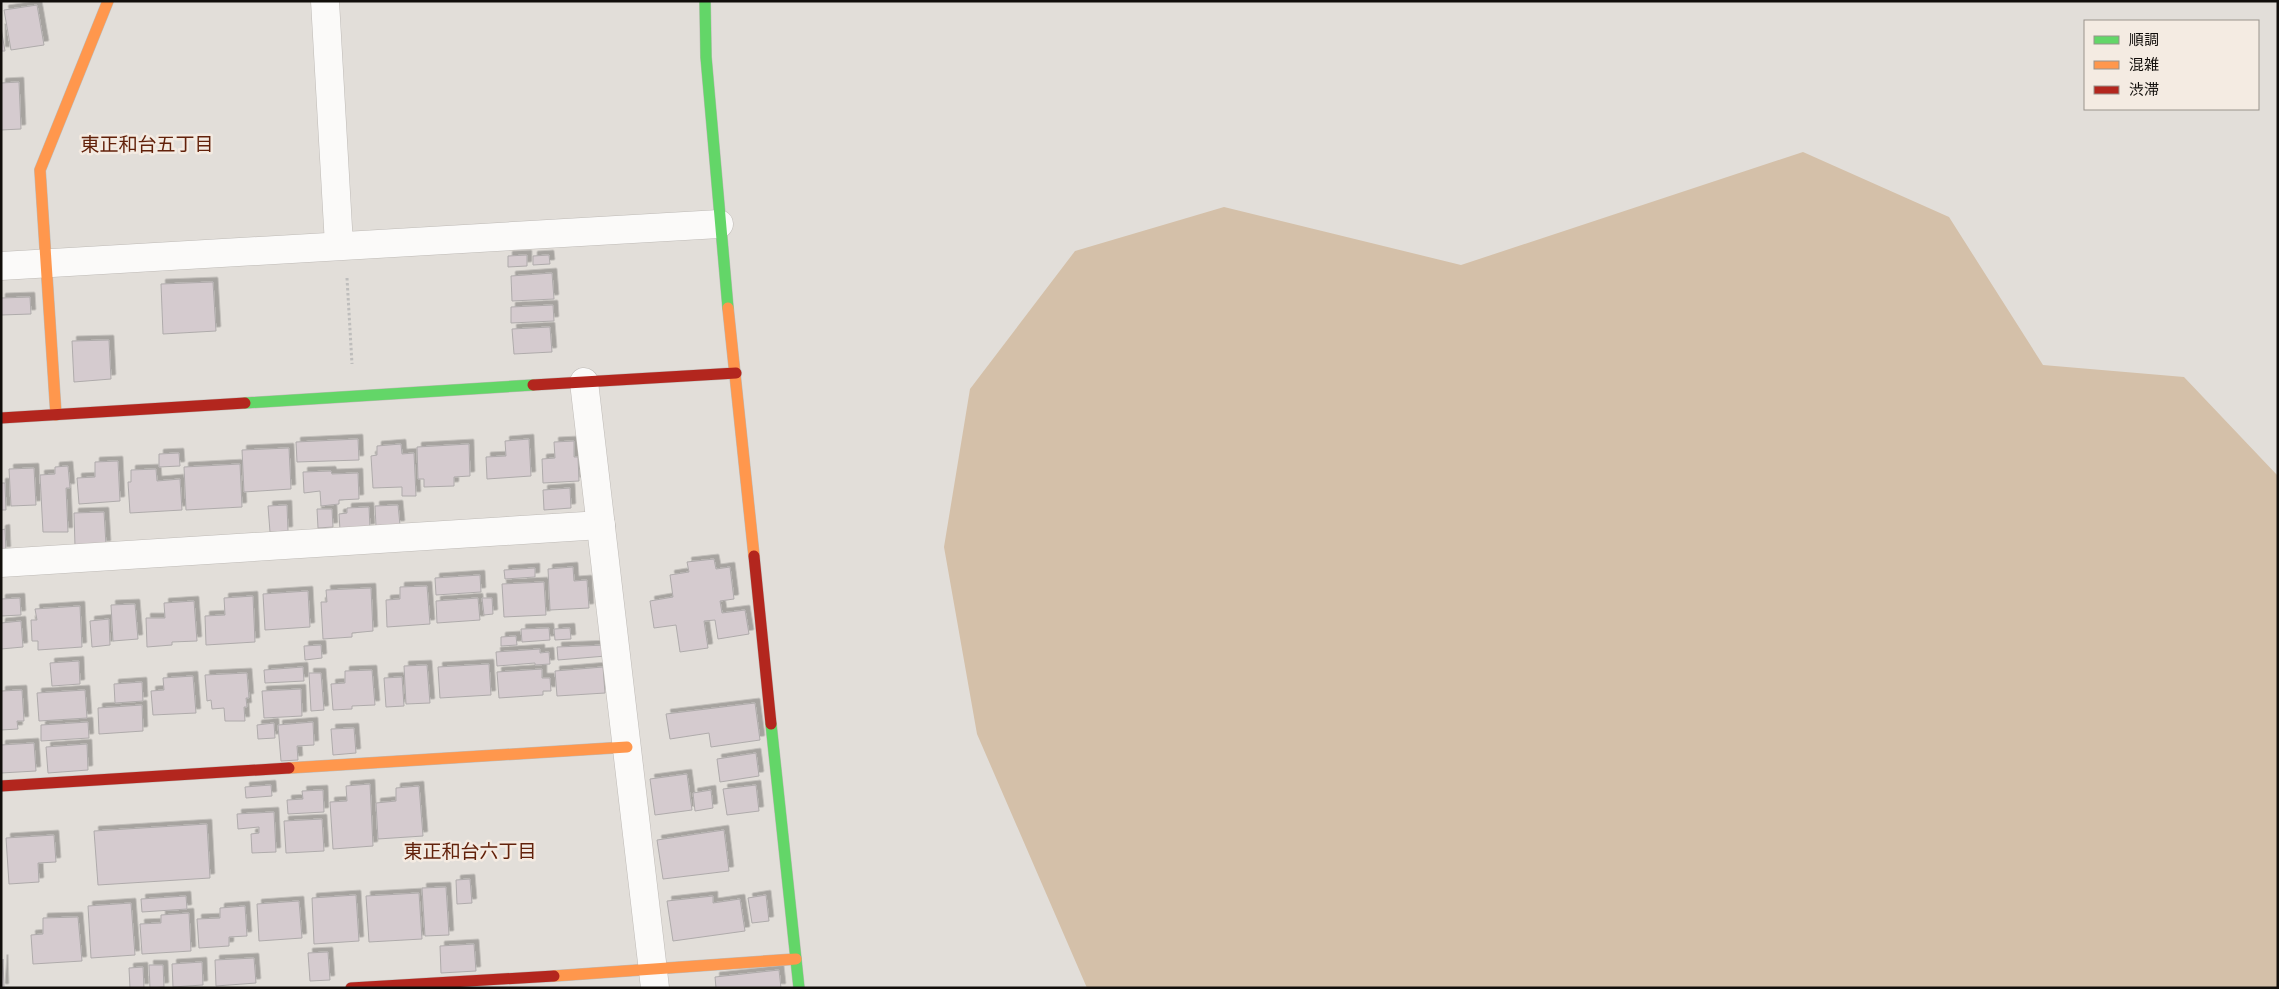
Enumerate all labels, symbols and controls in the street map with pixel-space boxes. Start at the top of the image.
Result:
legend [2084,20,2259,110]
text: 順調 [2129,31,2159,49]
text: 混雑 [2129,56,2159,74]
text: 渋滞 [2129,81,2159,99]
district label: 東正和台五丁目 [80,133,214,156]
district label: 東正和台六丁目 [403,840,537,863]

